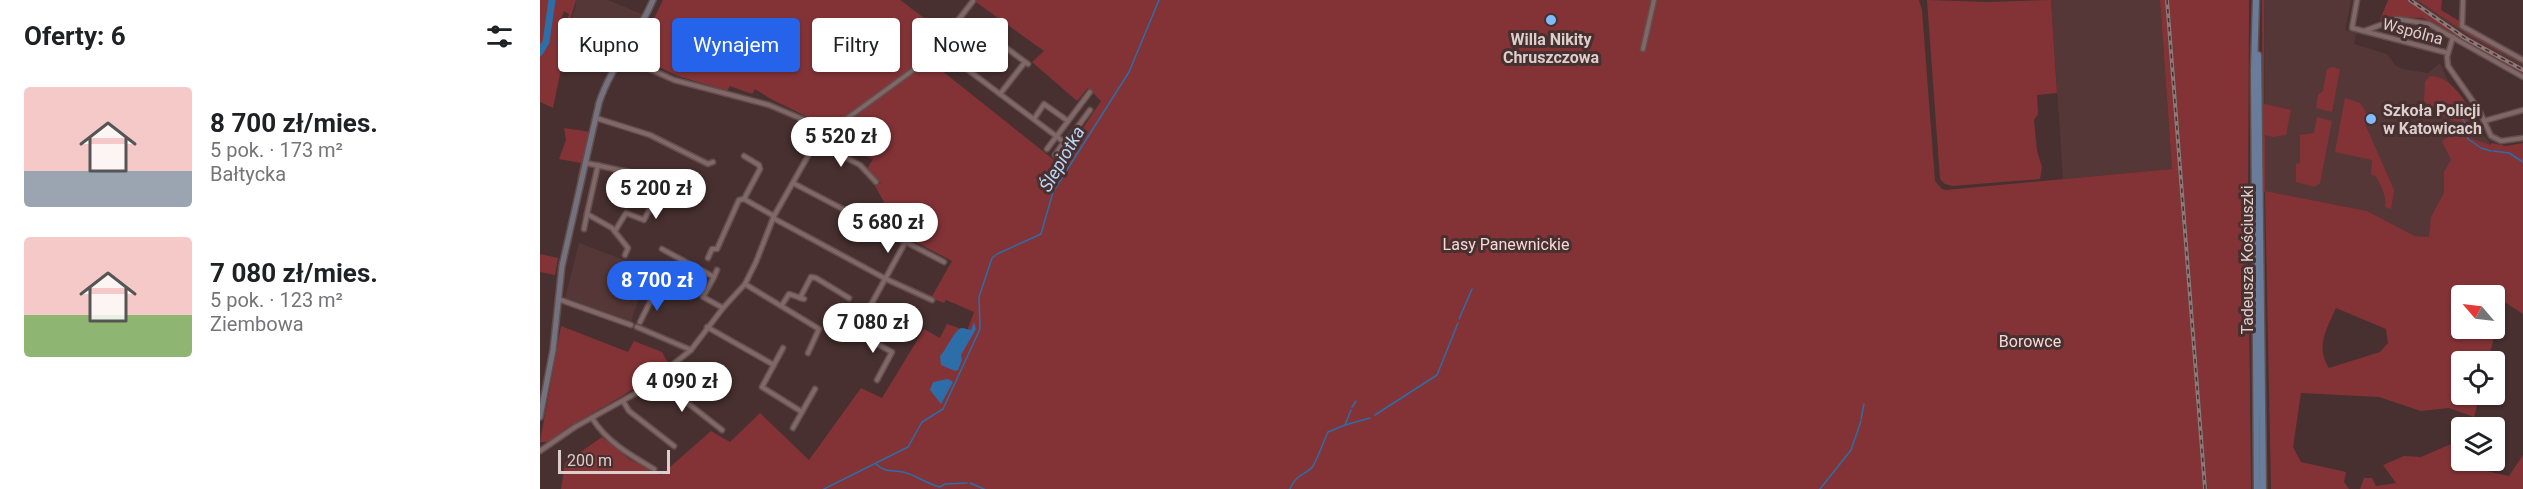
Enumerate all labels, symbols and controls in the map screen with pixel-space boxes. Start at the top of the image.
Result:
marker: Willa Nikity Chruszczowa [1544,13,1558,27]
street label: Wspólna [2380,14,2445,49]
chip: Kupno [558,18,660,72]
chip: Wynajem [672,18,800,72]
chip: Filtry [812,18,900,72]
chip: Nowe [912,18,1008,72]
icon: filters [483,20,516,53]
text: Oferty: 6 [24,21,126,51]
place label: Willa Nikity Chruszczowa [1503,30,1600,67]
place label: Szkoła Policji w Katowicach [2383,101,2482,138]
text: 8 700 zł/mies. [210,108,378,138]
icon: home [72,111,144,183]
marker: Szkoła Policji w Katowicach [2364,112,2378,126]
pin: 5 520 zł [779,117,903,168]
water label: Ślepiotka [1034,122,1089,195]
text: 5 520 zł [805,124,877,148]
text: 5 pok. · 173 m² [210,138,343,162]
text: Bałtycka [210,162,286,186]
pin: 5 200 zł [594,169,718,220]
text: 5 200 zł [620,176,692,200]
street label: Tadeusza Kościuszki [2238,185,2257,335]
pin: 5 680 zł [826,203,950,254]
text: 5 680 zł [852,210,924,234]
park label: Lasy Panewnickie [1443,235,1569,254]
text: 7 080 zł/mies. [210,258,378,288]
icon: home [72,261,144,333]
pin: 8 700 zł [595,261,719,312]
text: 8 700 zł [621,268,693,292]
north arrow [2451,285,2505,339]
map controls [2451,285,2505,471]
text: 5 pok. · 123 m² [210,288,343,312]
pin: 7 080 zł [811,303,935,354]
text: 7 080 zł [837,310,909,334]
text: Ziembowa [210,312,304,336]
park label: Borowce [1999,332,2061,351]
button: locate [2451,351,2505,405]
pin: 4 090 zł [620,362,744,413]
text: 4 090 zł [646,369,718,393]
button: layers [2451,417,2505,471]
scale bar [558,447,670,474]
text: 200 m [567,451,612,470]

